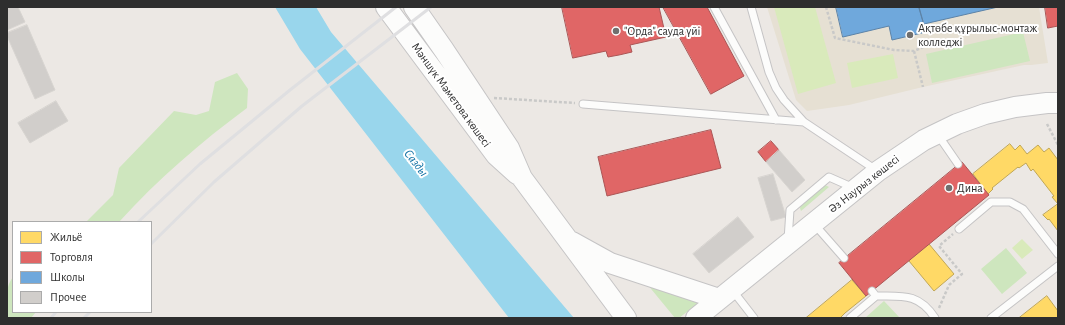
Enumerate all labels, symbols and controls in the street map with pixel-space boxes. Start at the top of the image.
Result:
place label: Ақтөбе құрылыс-монтаж колледжі [918,21,1037,49]
place label: "Орда" сауда үйі [624,24,700,38]
marker: "Орда" сауда үйі [611,26,621,36]
marker: Ақтөбе құрылыс-монтаж колледжі [905,30,915,40]
street label: Мәншүк Мәметова көшесі [408,40,494,150]
water label: Сазды [401,146,431,180]
street label: Әз Наурыз көшесі [826,152,902,216]
place label: Дина [957,181,983,195]
marker: Дина [944,183,954,193]
legend [12,221,152,313]
text: Жильё [50,231,82,243]
text: Торговля [50,251,93,263]
text: Школы [50,271,85,283]
text: Прочее [50,291,86,303]

